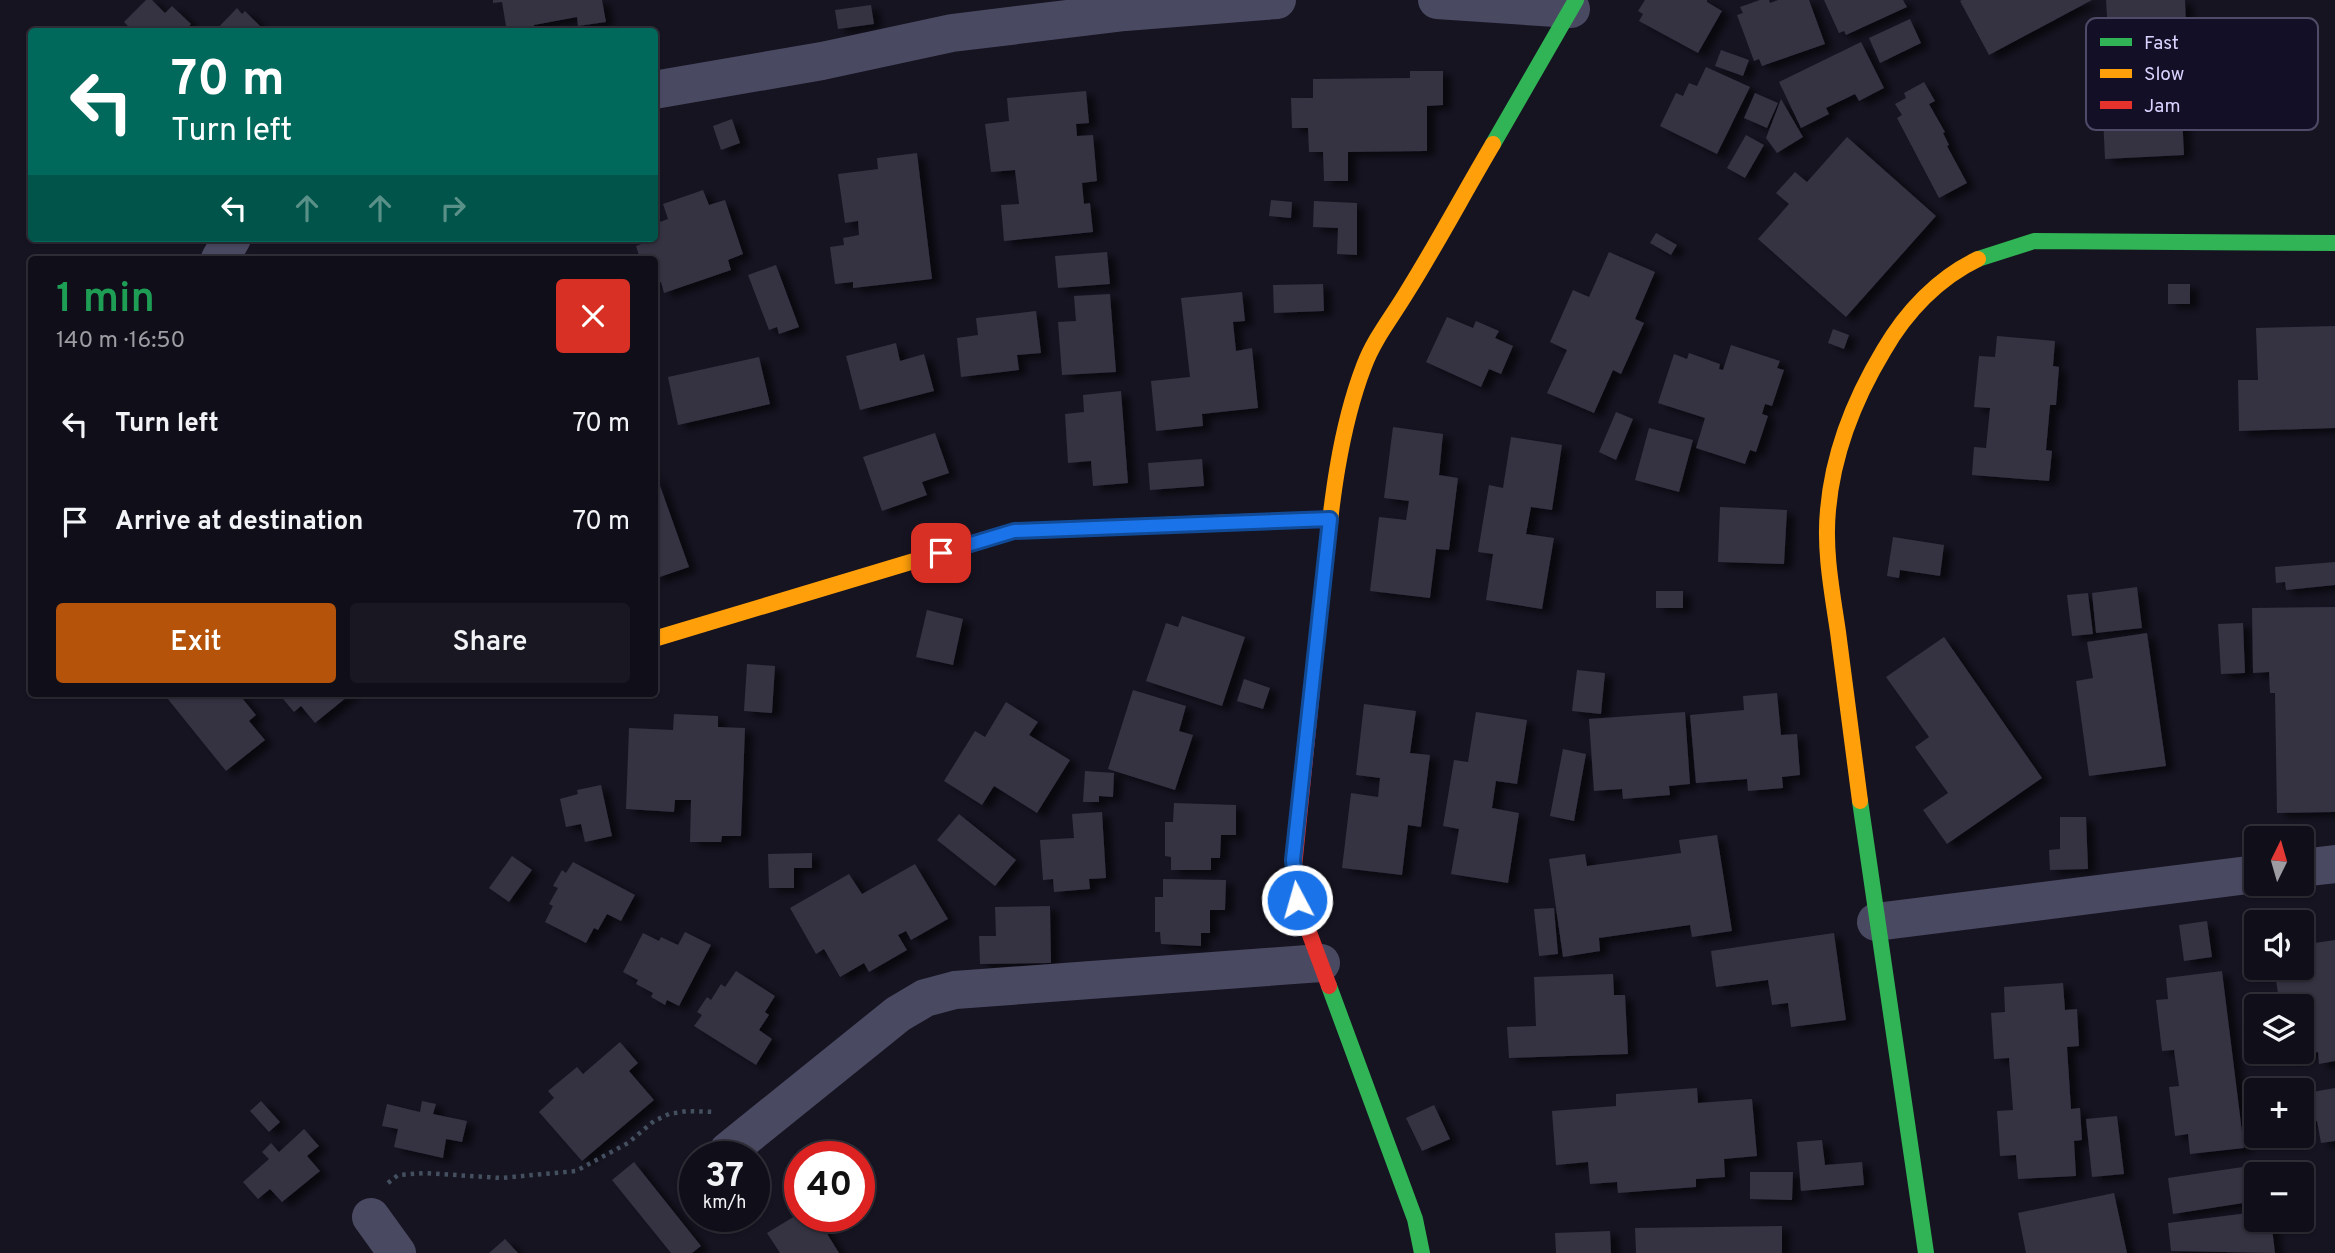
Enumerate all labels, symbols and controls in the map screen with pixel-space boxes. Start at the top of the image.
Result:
legend [2086,18,2318,130]
text: Fast [2144,32,2179,56]
text: 70 m [171,51,285,113]
icon: left [56,56,147,147]
text: Slow [2144,63,2184,87]
text: Jam [2144,95,2181,119]
text: Turn left [171,112,292,152]
icon: left [215,189,253,227]
icon: ahead [288,189,326,227]
icon: ahead [361,189,399,227]
icon: right [434,189,472,227]
text: 1 min [56,274,155,327]
button: close [556,279,630,353]
text: 140 m · 16:50 [56,327,185,356]
icon: left [56,405,94,443]
text: Turn left [115,408,219,441]
text: 70 m [572,408,630,441]
icon: arrive [56,503,94,541]
text: Arrive at destination [115,506,363,539]
text: 70 m [572,506,630,539]
pin [911,523,971,583]
icon: arrive [922,534,960,572]
button: Exit [56,603,336,683]
button: Share [350,603,630,683]
north arrow [2244,826,2314,896]
map controls [2244,826,2314,1232]
position arrow [1260,863,1334,937]
button: sound [2244,910,2314,980]
button: layers [2244,994,2314,1064]
button: + [2244,1078,2314,1148]
speed limit sign: 40 [784,1141,875,1232]
text: 37 [705,1155,744,1199]
button: − [2244,1162,2314,1232]
text: km/h [703,1192,746,1215]

